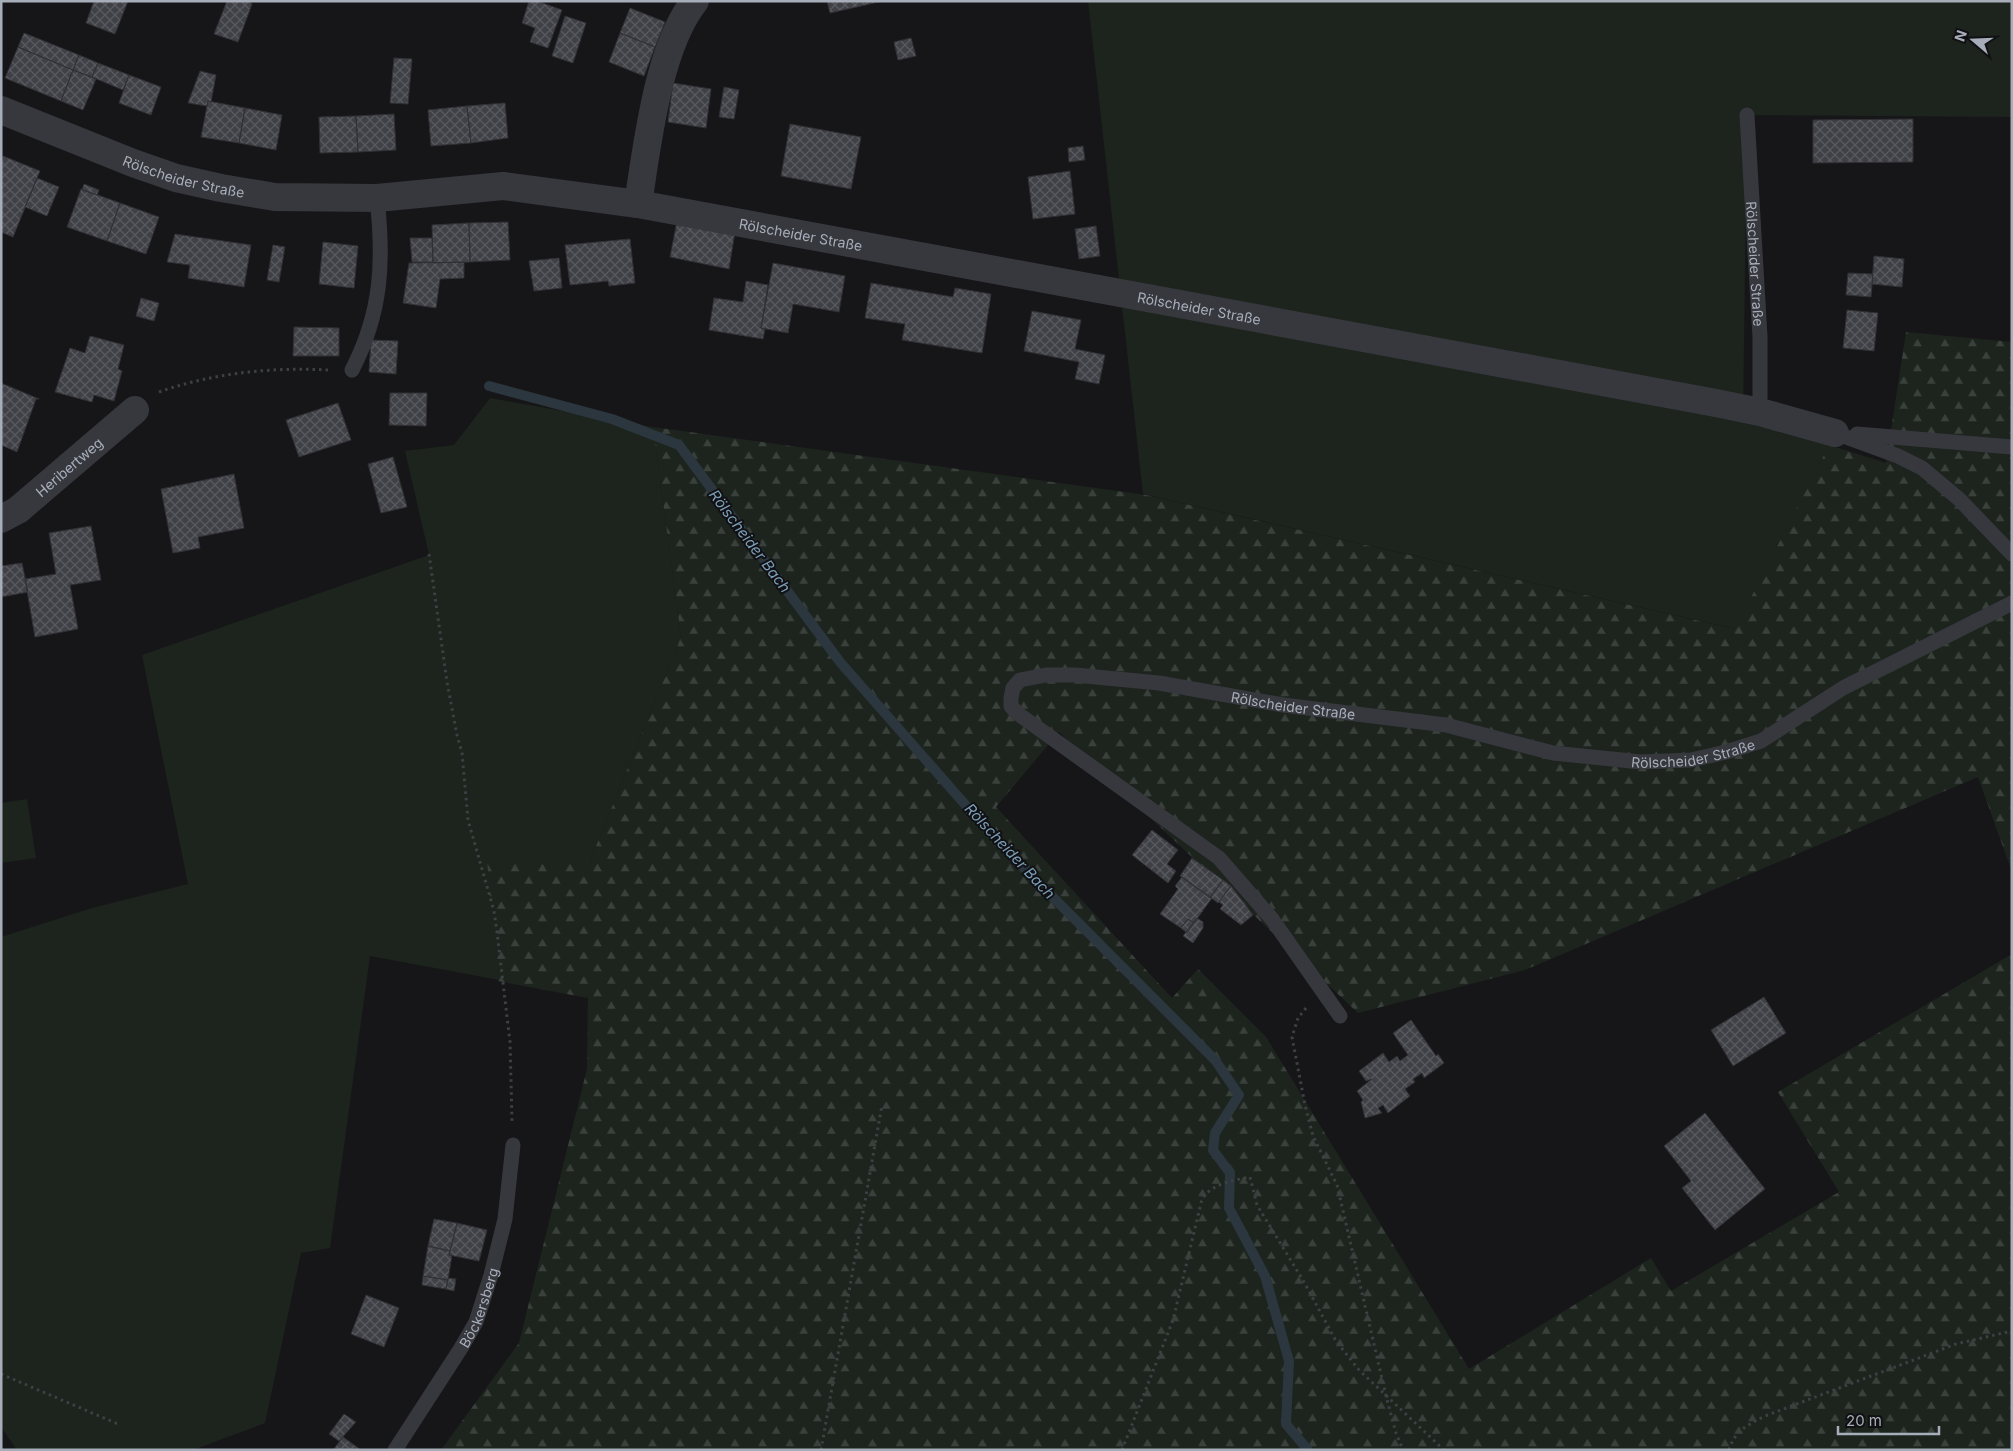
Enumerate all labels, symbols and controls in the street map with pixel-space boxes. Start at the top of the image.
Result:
north arrow [1948,15,1998,65]
text: N [1950,28,1970,43]
street label: Rölscheider Straße [121,151,246,200]
street label: Rölscheider Straße [1744,201,1768,327]
street label: Rölscheider Straße [738,214,864,254]
street label: Rölscheider Straße [1136,288,1262,327]
street label: Heribertweg [32,433,106,500]
water label: Rölscheider Bach [705,486,795,596]
street label: Rölscheider Straße [1230,687,1356,722]
street label: Rölscheider Straße [1630,735,1757,771]
water label: Rölscheider Bach [961,799,1059,903]
street label: Böckersberg [455,1266,501,1350]
scale bar [1838,1404,1939,1436]
text: 20 m [1846,1411,1882,1430]

